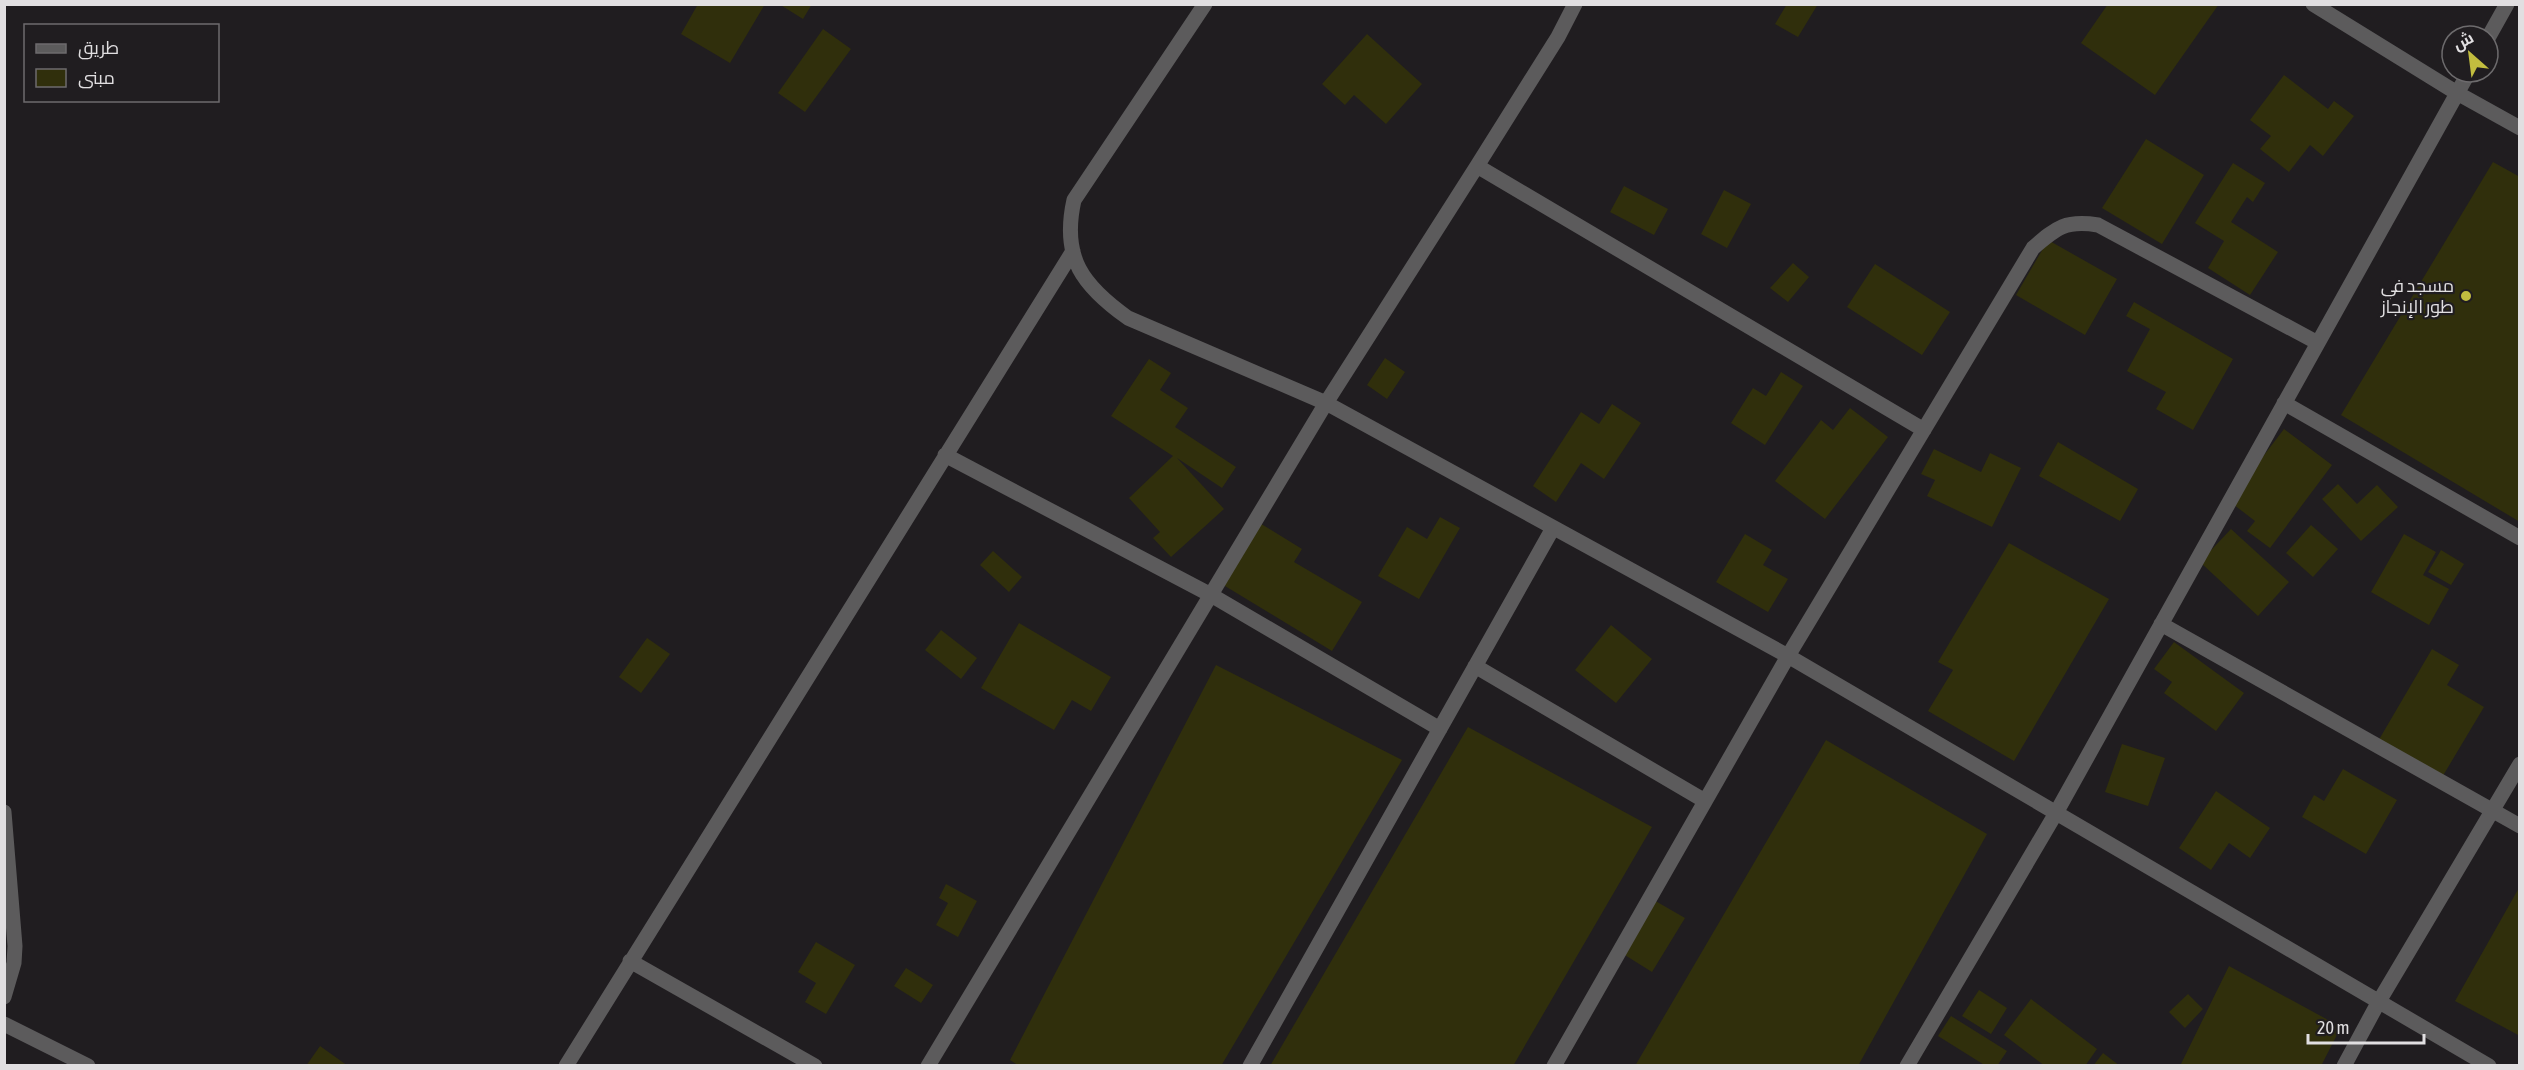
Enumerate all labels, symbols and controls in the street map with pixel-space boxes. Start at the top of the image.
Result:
legend [24,24,219,102]
north arrow [2440,24,2500,84]
text: ش [2450,28,2477,54]
text: طريق [78,37,119,60]
text: مبنى [78,67,115,89]
place label: مسجد في طور الإنجاز [2380,275,2454,318]
marker: مسجد في طور الإنجاز [2459,289,2473,303]
scale bar [2308,1007,2424,1045]
text: 20 m [2317,1017,2349,1038]

